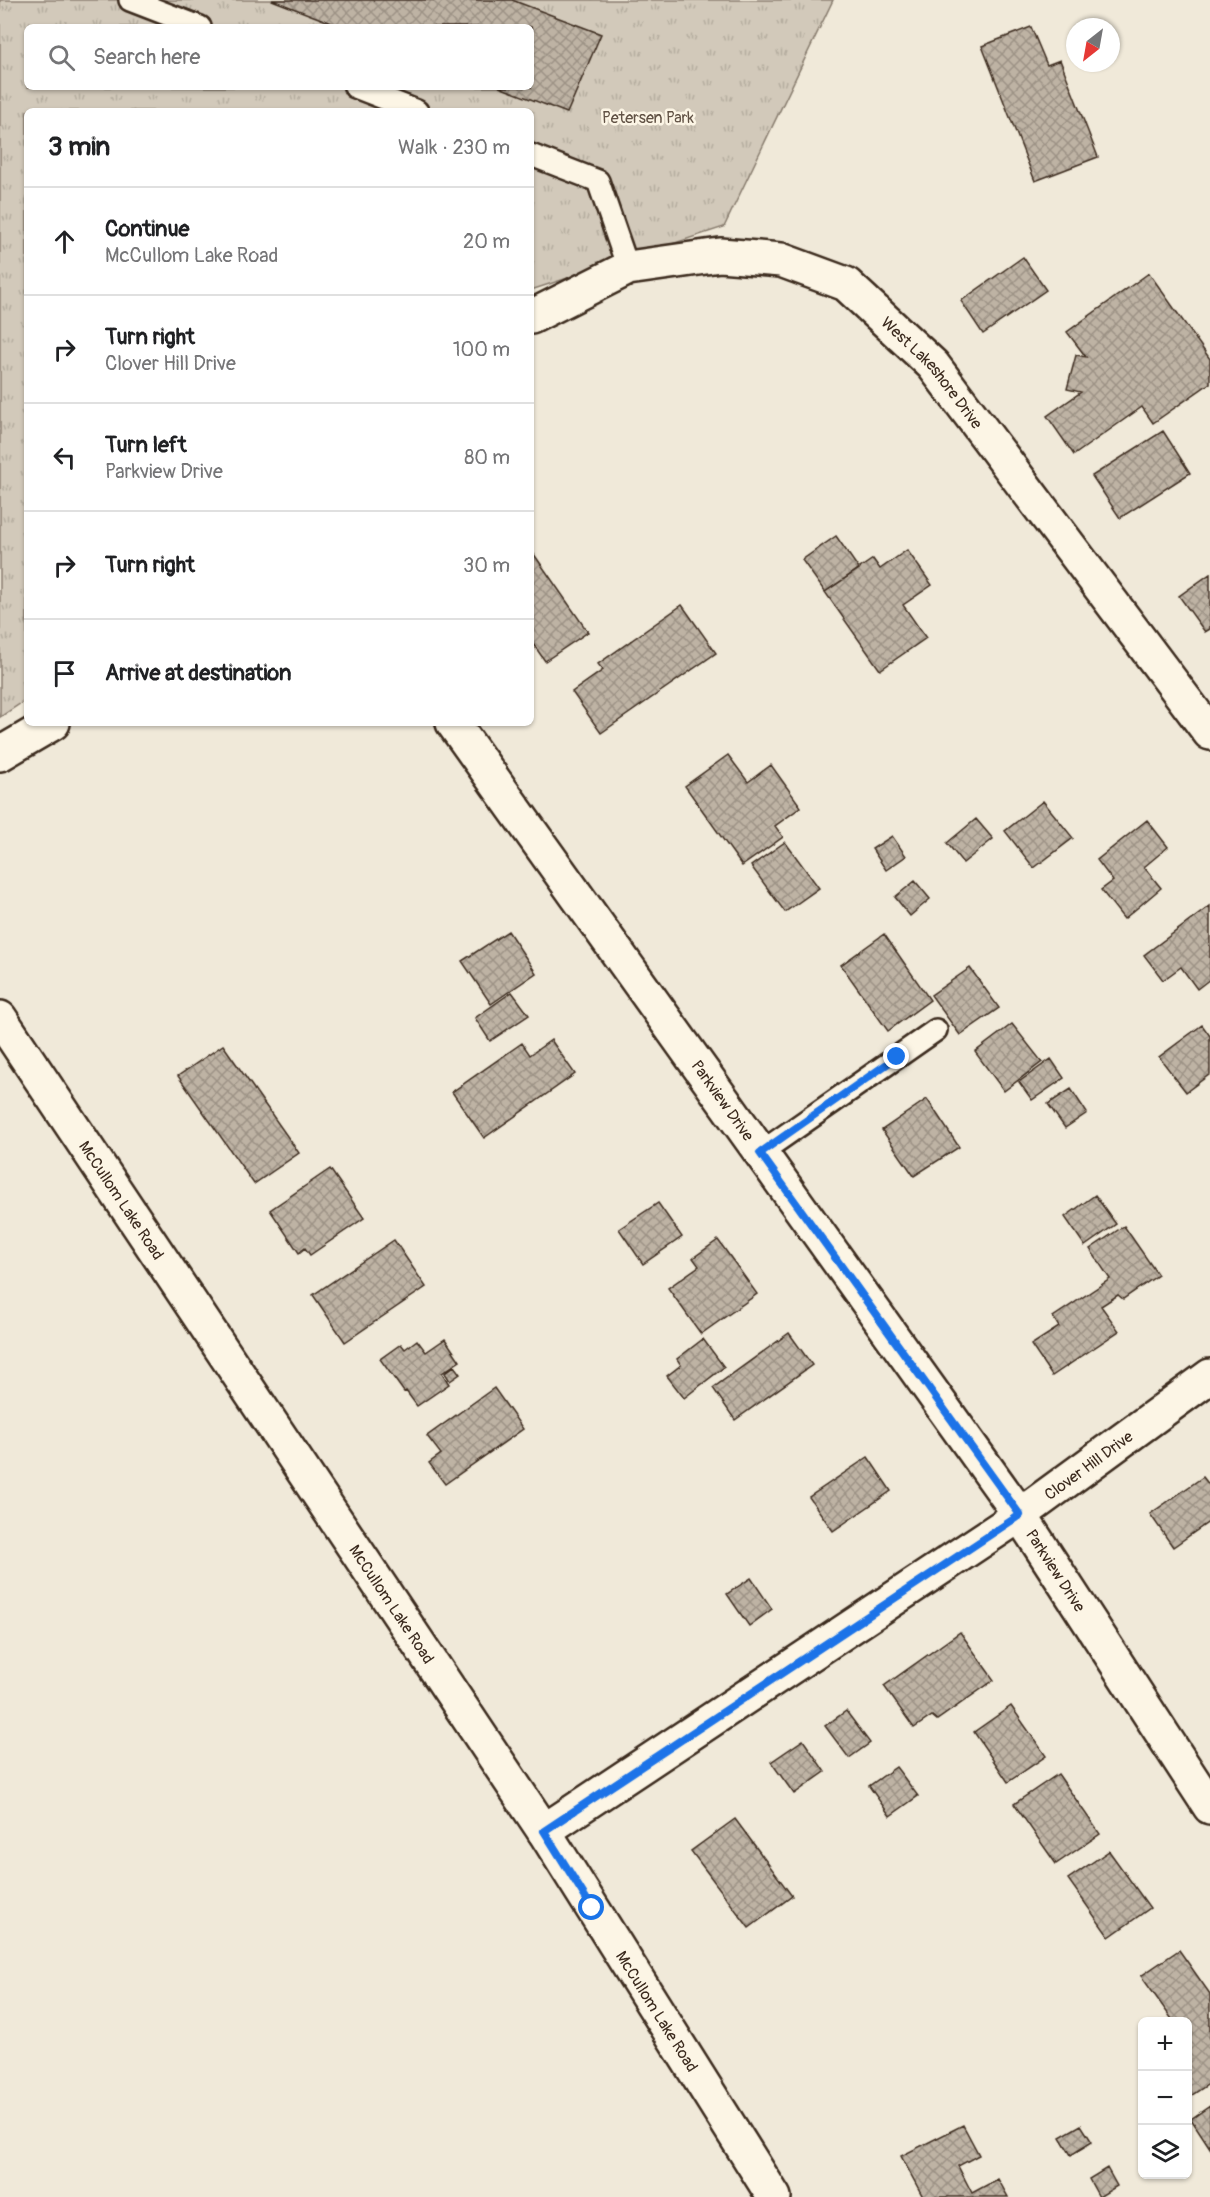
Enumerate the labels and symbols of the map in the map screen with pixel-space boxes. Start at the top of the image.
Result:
north arrow [1066,18,1120,72]
park label: Petersen Park [602,108,694,128]
street label: West Lakeshore Drive [877,313,987,433]
route end [883,1043,909,1069]
street label: Parkview Drive [687,1057,758,1145]
street label: McCullom Lake Road [74,1137,168,1264]
street label: Clover Hill Drive [1041,1427,1137,1505]
street label: Parkview Drive [1021,1526,1089,1616]
street label: McCullom Lake Road [344,1541,438,1668]
route start [578,1894,604,1920]
street label: McCullom Lake Road [611,1948,702,2076]

